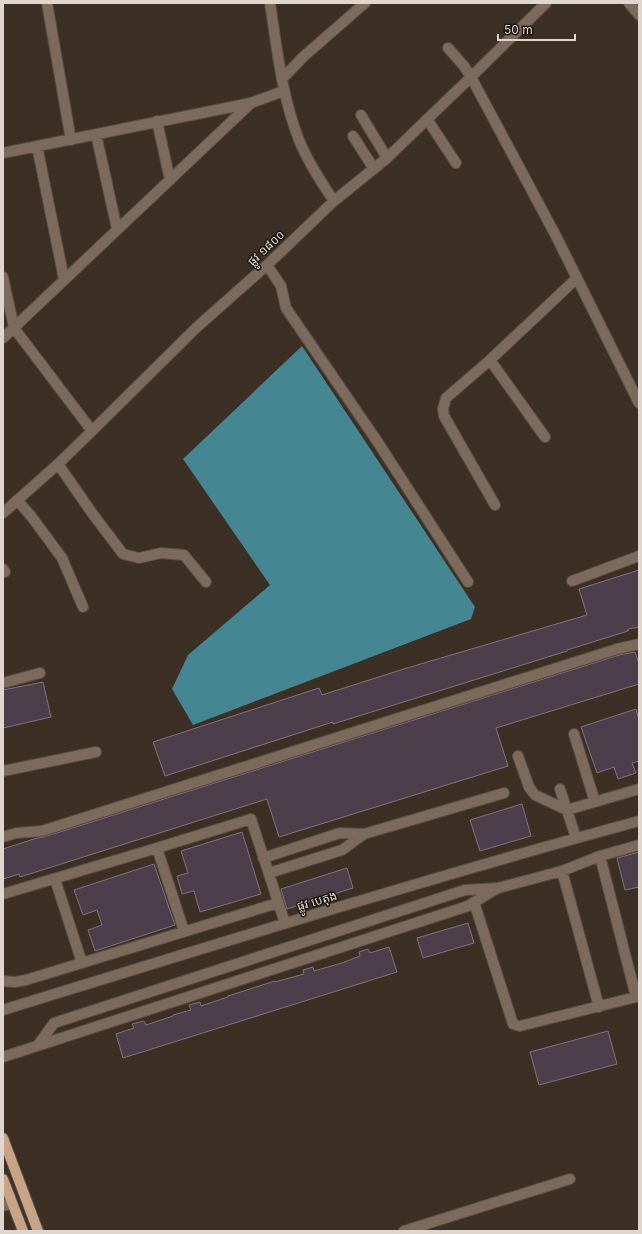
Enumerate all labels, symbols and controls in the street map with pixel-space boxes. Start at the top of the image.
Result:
scale bar [498,16,575,42]
text: 50 m [504,22,533,37]
street label: ផ្លូវ ១៨០០ [244,227,290,271]
street label: ផ្លូវ បេតុង [295,888,340,917]

